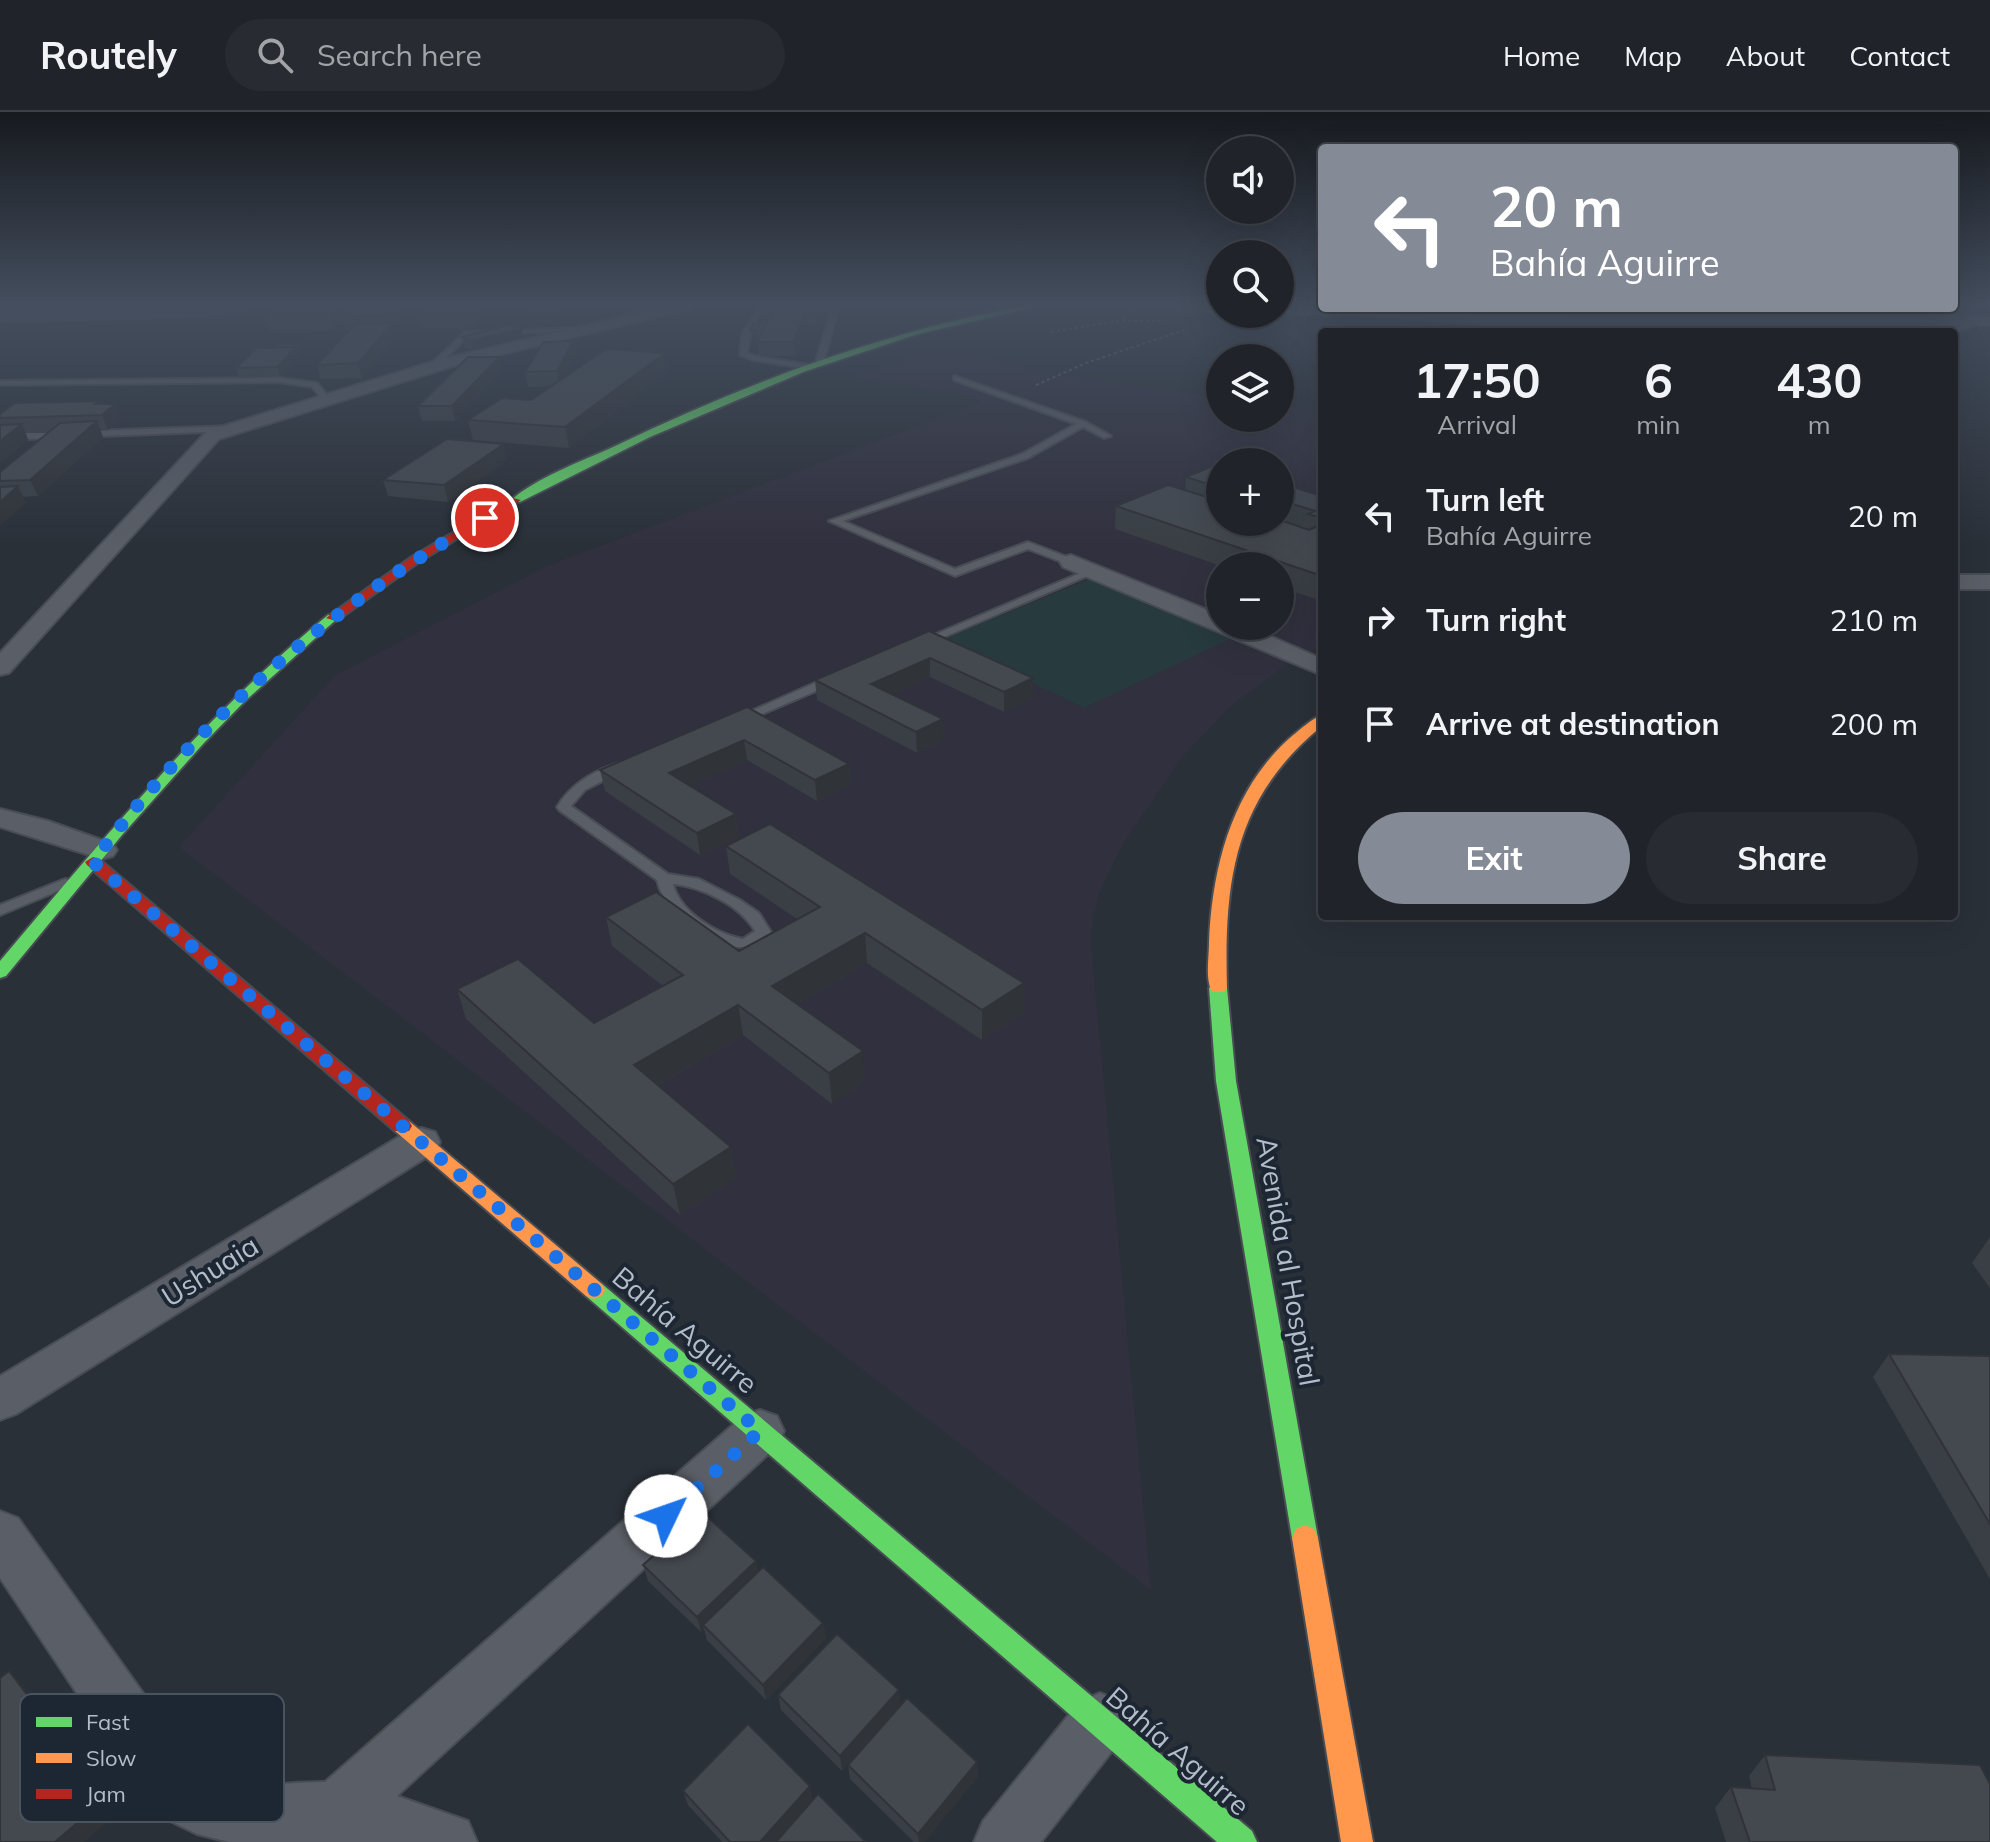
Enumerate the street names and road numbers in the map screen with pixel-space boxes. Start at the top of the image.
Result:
street label: Avenida al Hospital [1249,1134,1328,1388]
street label: Ushuaia [155,1227,264,1314]
street label: Bahía Aguirre [606,1259,765,1400]
street label: Bahía Aguirre [1099,1679,1257,1822]

